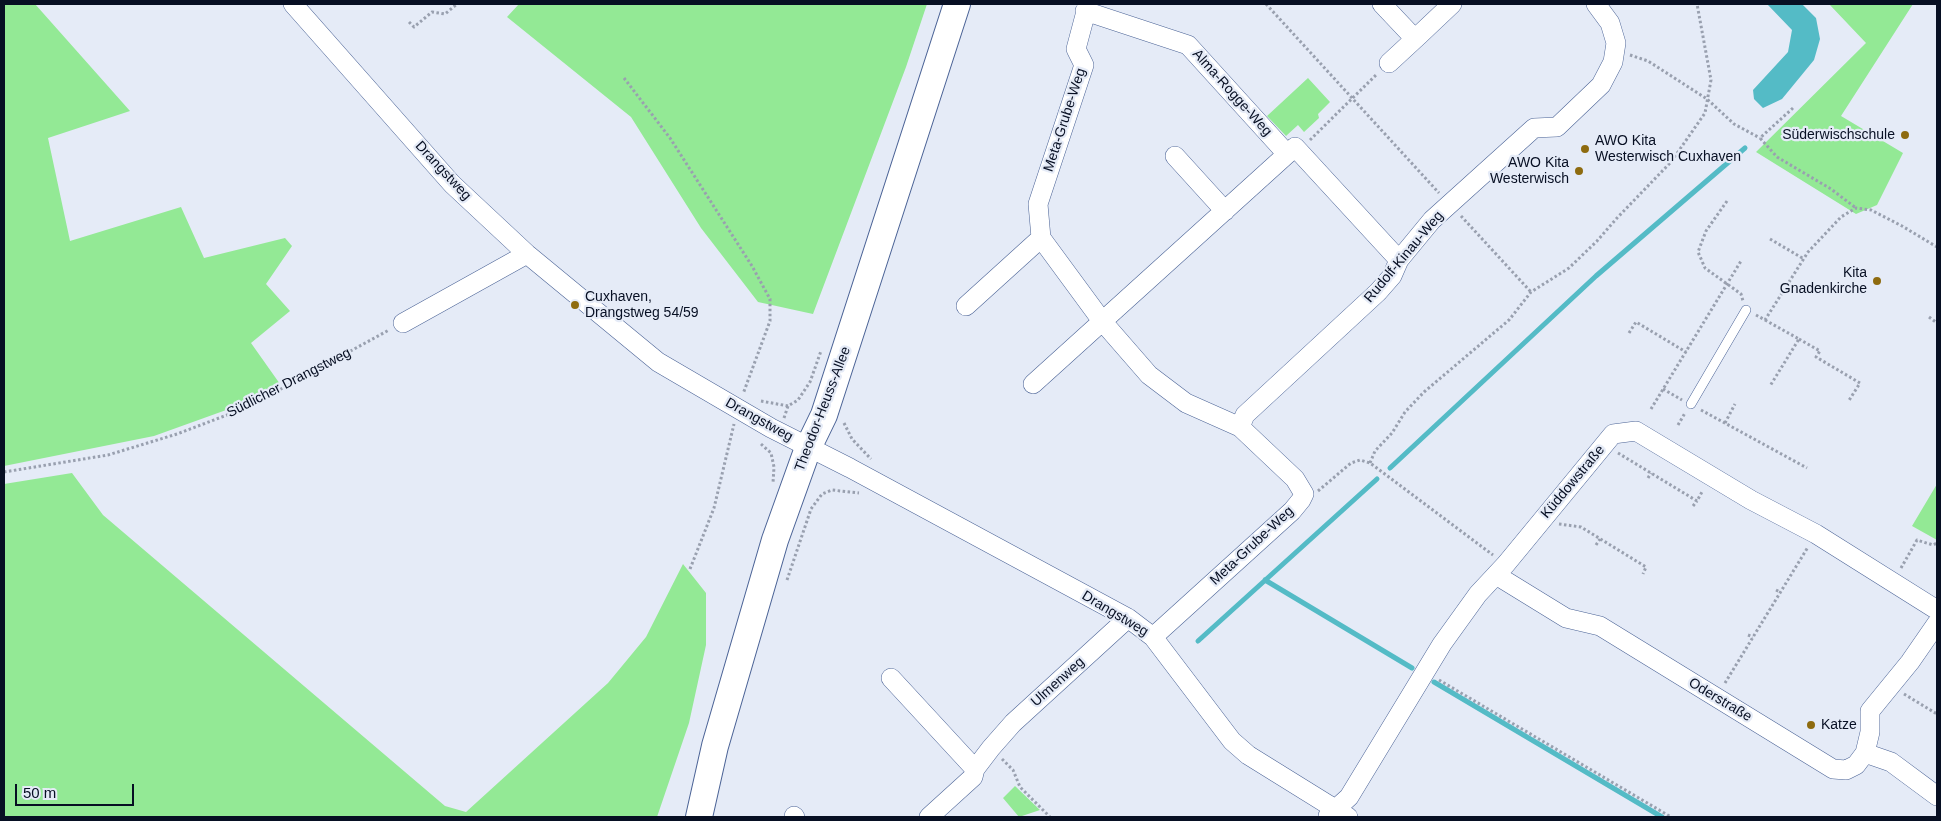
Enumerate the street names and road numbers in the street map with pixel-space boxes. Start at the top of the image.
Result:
street label: Alma-Rogge-Weg [1189,46,1275,140]
street label: Meta-Grube-Weg [1040,66,1090,174]
street label: Drangstweg [411,138,475,204]
street label: Rudolf-Kinau-Weg [1361,208,1447,306]
street label: Südlicher Drangstweg [224,344,354,422]
street label: Theodor-Heuss-Allee [791,344,855,474]
street label: Drangstweg [722,395,796,445]
street label: Küddowstraße [1538,442,1608,522]
street label: Meta-Grube-Weg [1207,503,1297,589]
street label: Drangstweg [1079,588,1151,640]
street label: Ulmenweg [1028,654,1088,710]
street label: Oderstraße [1685,675,1755,725]

